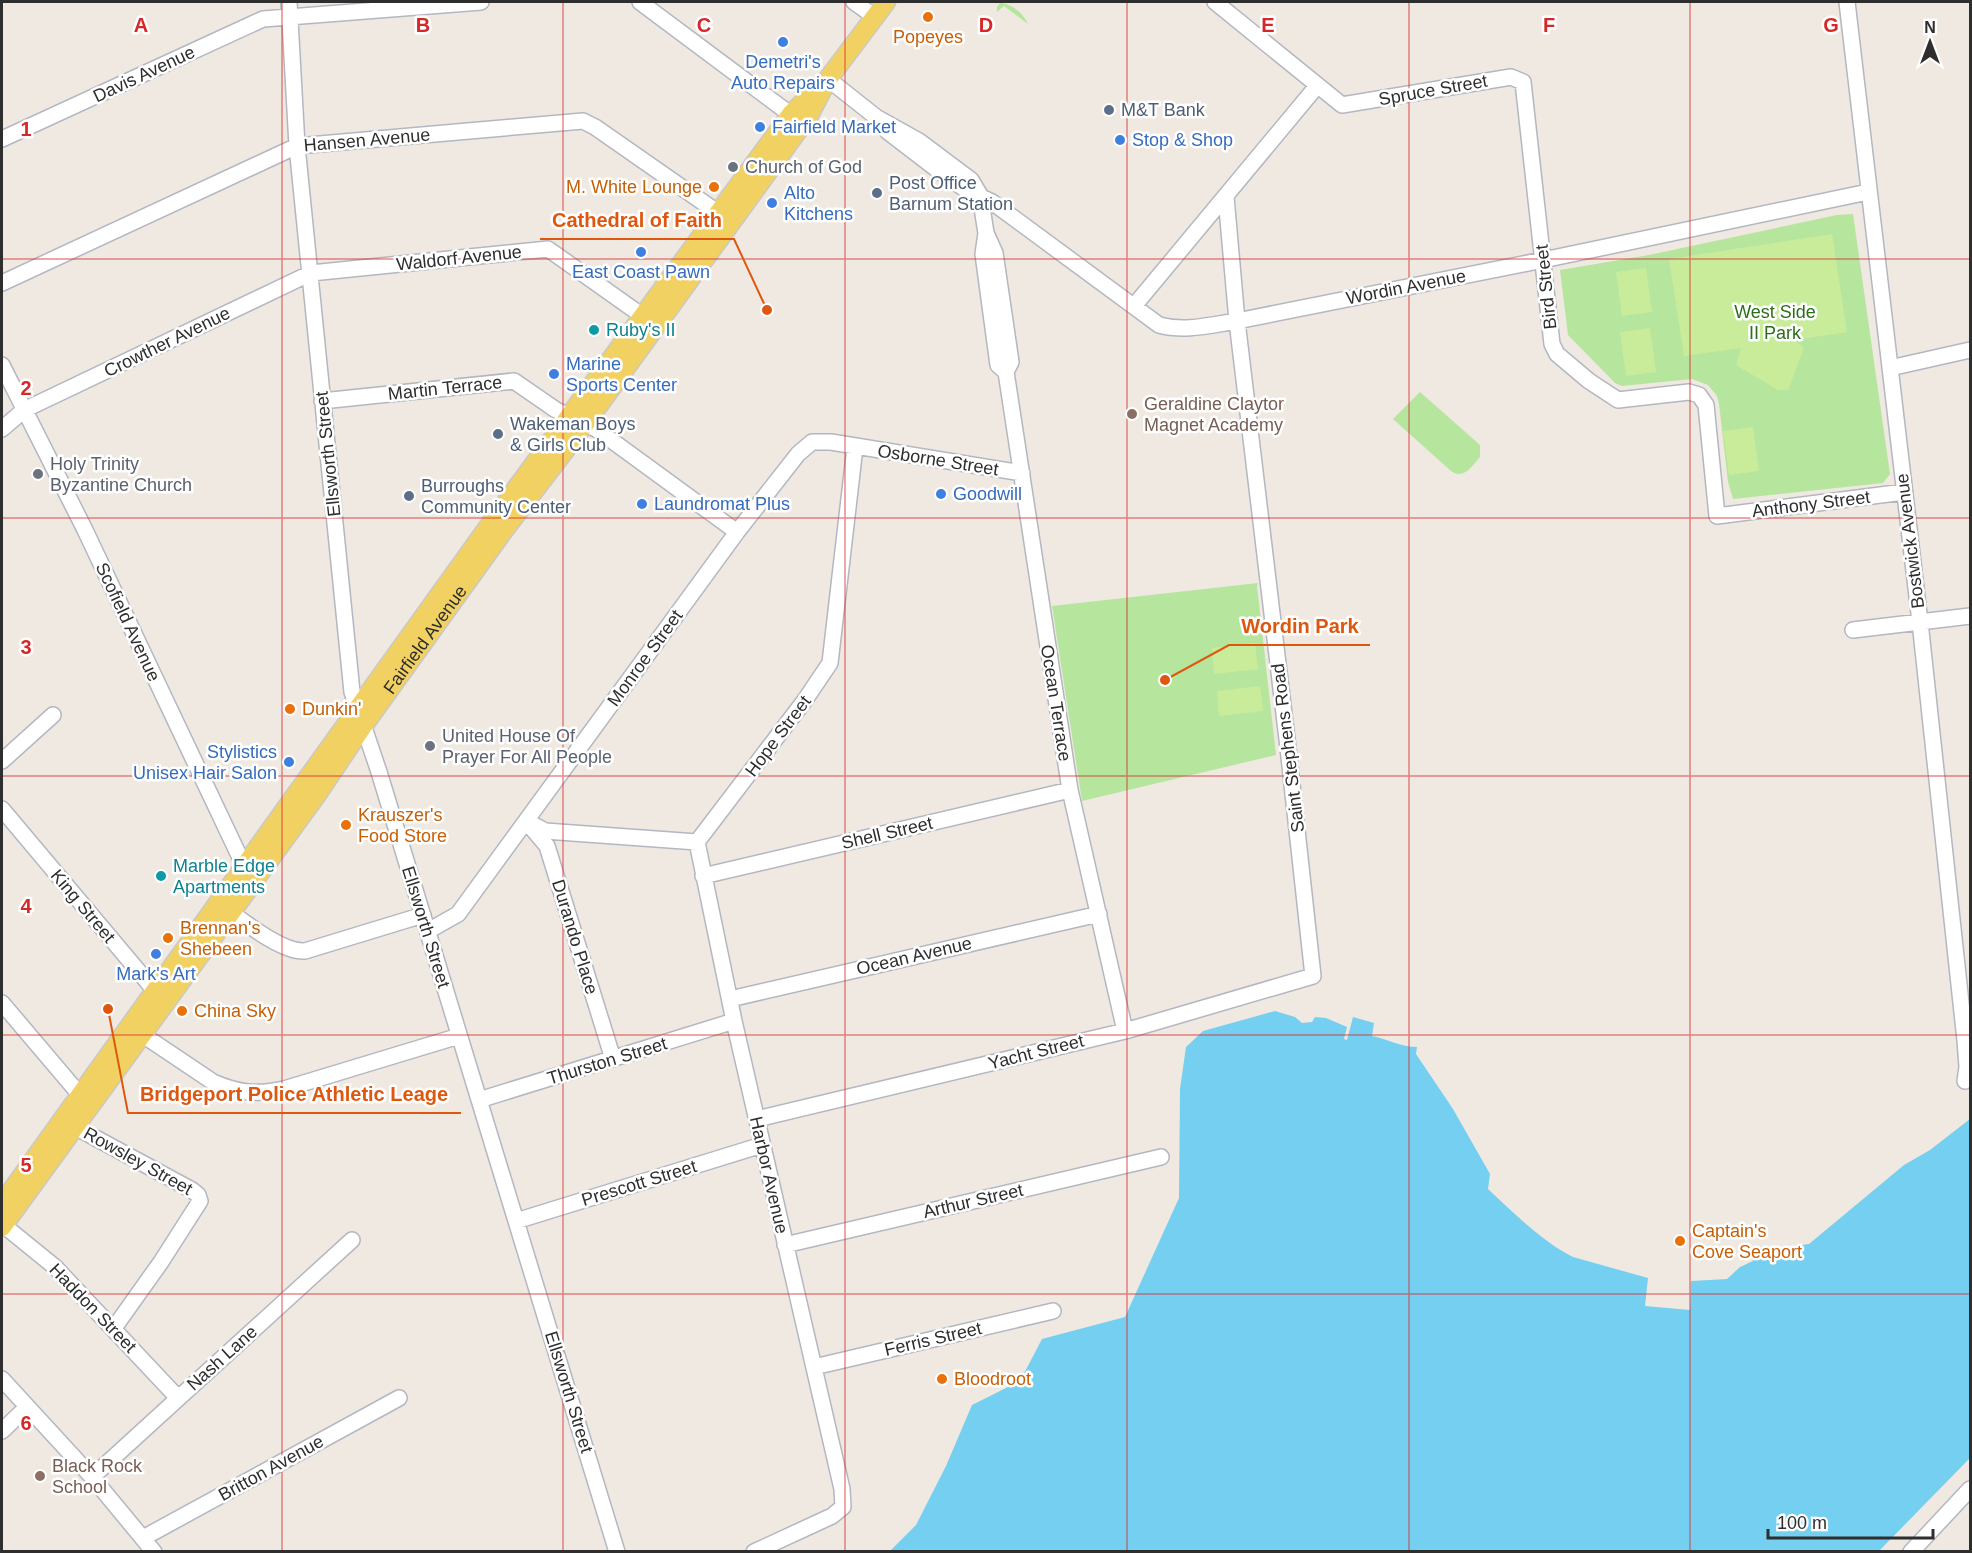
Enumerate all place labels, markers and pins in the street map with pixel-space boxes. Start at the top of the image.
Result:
marker: Popeyes [921,10,935,24]
place label: Popeyes [893,27,963,47]
marker: Demetri's Auto Repairs [776,35,790,49]
place label: Demetri's Auto Repairs [731,52,835,93]
place label: M&T Bank [1121,100,1206,120]
marker: M&T Bank [1102,103,1116,117]
place label: Fairfield Market [772,117,896,137]
marker: Fairfield Market [753,120,767,134]
place label: Stop & Shop [1132,130,1233,150]
marker: Stop & Shop [1113,133,1127,147]
place label: Church of God [745,157,862,177]
marker: Church of God [726,160,740,174]
place label: Post Office Barnum Station [889,173,1013,214]
place label: M. White Lounge [566,177,702,197]
marker: M. White Lounge [707,180,721,194]
place label: Alto Kitchens [784,183,853,224]
marker: Post Office Barnum Station [870,186,884,200]
marker: Alto Kitchens [765,196,779,210]
callout: Cathedral of Faith [540,201,734,239]
marker: East Coast Pawn [634,245,648,259]
place label: East Coast Pawn [572,262,710,282]
place label: Ruby's II [606,320,675,340]
marker: Ruby's II [587,323,601,337]
place label: Marine Sports Center [566,354,677,395]
marker: Marine Sports Center [547,367,561,381]
place label: Geraldine Claytor Magnet Academy [1144,394,1284,435]
marker: Geraldine Claytor Magnet Academy [1125,407,1139,421]
place label: Wakeman Boys & Girls Club [510,414,635,455]
marker: Wakeman Boys & Girls Club [491,427,505,441]
place label: Holy Trinity Byzantine Church [50,454,192,495]
marker: Holy Trinity Byzantine Church [31,467,45,481]
place label: Burroughs Community Center [421,476,571,517]
place label: Goodwill [953,484,1022,504]
marker: Goodwill [934,487,948,501]
marker: Burroughs Community Center [402,489,416,503]
place label: Laundromat Plus [654,494,790,514]
marker: Laundromat Plus [635,497,649,511]
callout: Wordin Park [1229,607,1370,645]
place label: Dunkin' [302,699,361,719]
marker: Dunkin' [283,702,297,716]
place label: United House Of Prayer For All People [442,726,612,767]
marker: United House Of Prayer For All People [423,739,437,753]
place label: Stylistics Unisex Hair Salon [133,742,277,783]
marker: Stylistics Unisex Hair Salon [282,755,296,769]
place label: Krauszer's Food Store [358,805,447,846]
marker: Krauszer's Food Store [339,818,353,832]
place label: Marble Edge Apartments [173,856,275,897]
marker: Marble Edge Apartments [154,869,168,883]
place label: Brennan's Shebeen [180,918,261,959]
marker: Brennan's Shebeen [161,931,175,945]
marker: Mark's Art [149,947,163,961]
place label: Mark's Art [116,964,196,984]
place label: China Sky [194,1001,276,1021]
marker: China Sky [175,1004,189,1018]
callout: Bridgeport Police Athletic Leage [128,1075,461,1113]
place label: Captain's Cove Seaport [1692,1221,1802,1262]
marker: Captain's Cove Seaport [1673,1234,1687,1248]
place label: Bloodroot [954,1369,1031,1389]
marker: Bloodroot [935,1372,949,1386]
place label: Black Rock School [52,1456,143,1497]
marker: Black Rock School [33,1469,47,1483]

